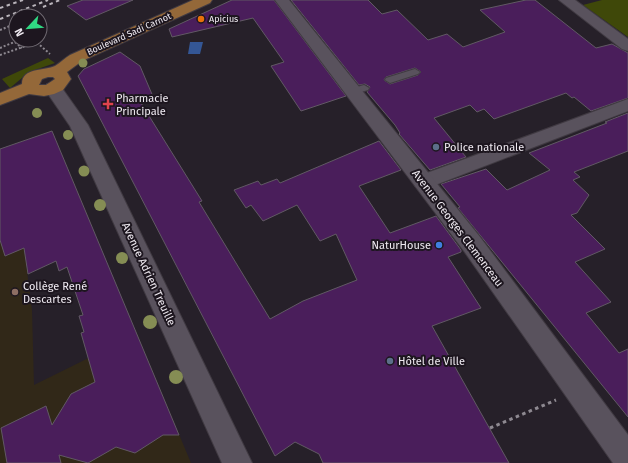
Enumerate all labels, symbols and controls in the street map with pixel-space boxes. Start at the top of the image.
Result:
north arrow [8,8,48,48]
street label: Boulevard Sadi Carnot [85,11,173,57]
marker: Apicius [196,14,206,24]
place label: Apicius [209,14,238,24]
text: N [12,26,27,38]
place label: Pharmacie Principale [116,92,169,118]
marker: Pharmacie Principale [103,99,113,109]
place label: Police nationale [444,141,524,154]
marker: Police nationale [431,142,441,152]
street label: Avenue Georges Clemenceau [409,167,506,289]
street label: Avenue Adrien Treuille [119,221,178,328]
place label: NaturHouse [371,239,431,252]
marker: NaturHouse [434,240,444,250]
place label: Collège René Descartes [23,280,87,306]
marker: Collège René Descartes [10,287,20,297]
place label: Hôtel de Ville [398,355,465,368]
marker: Hôtel de Ville [385,356,395,366]

